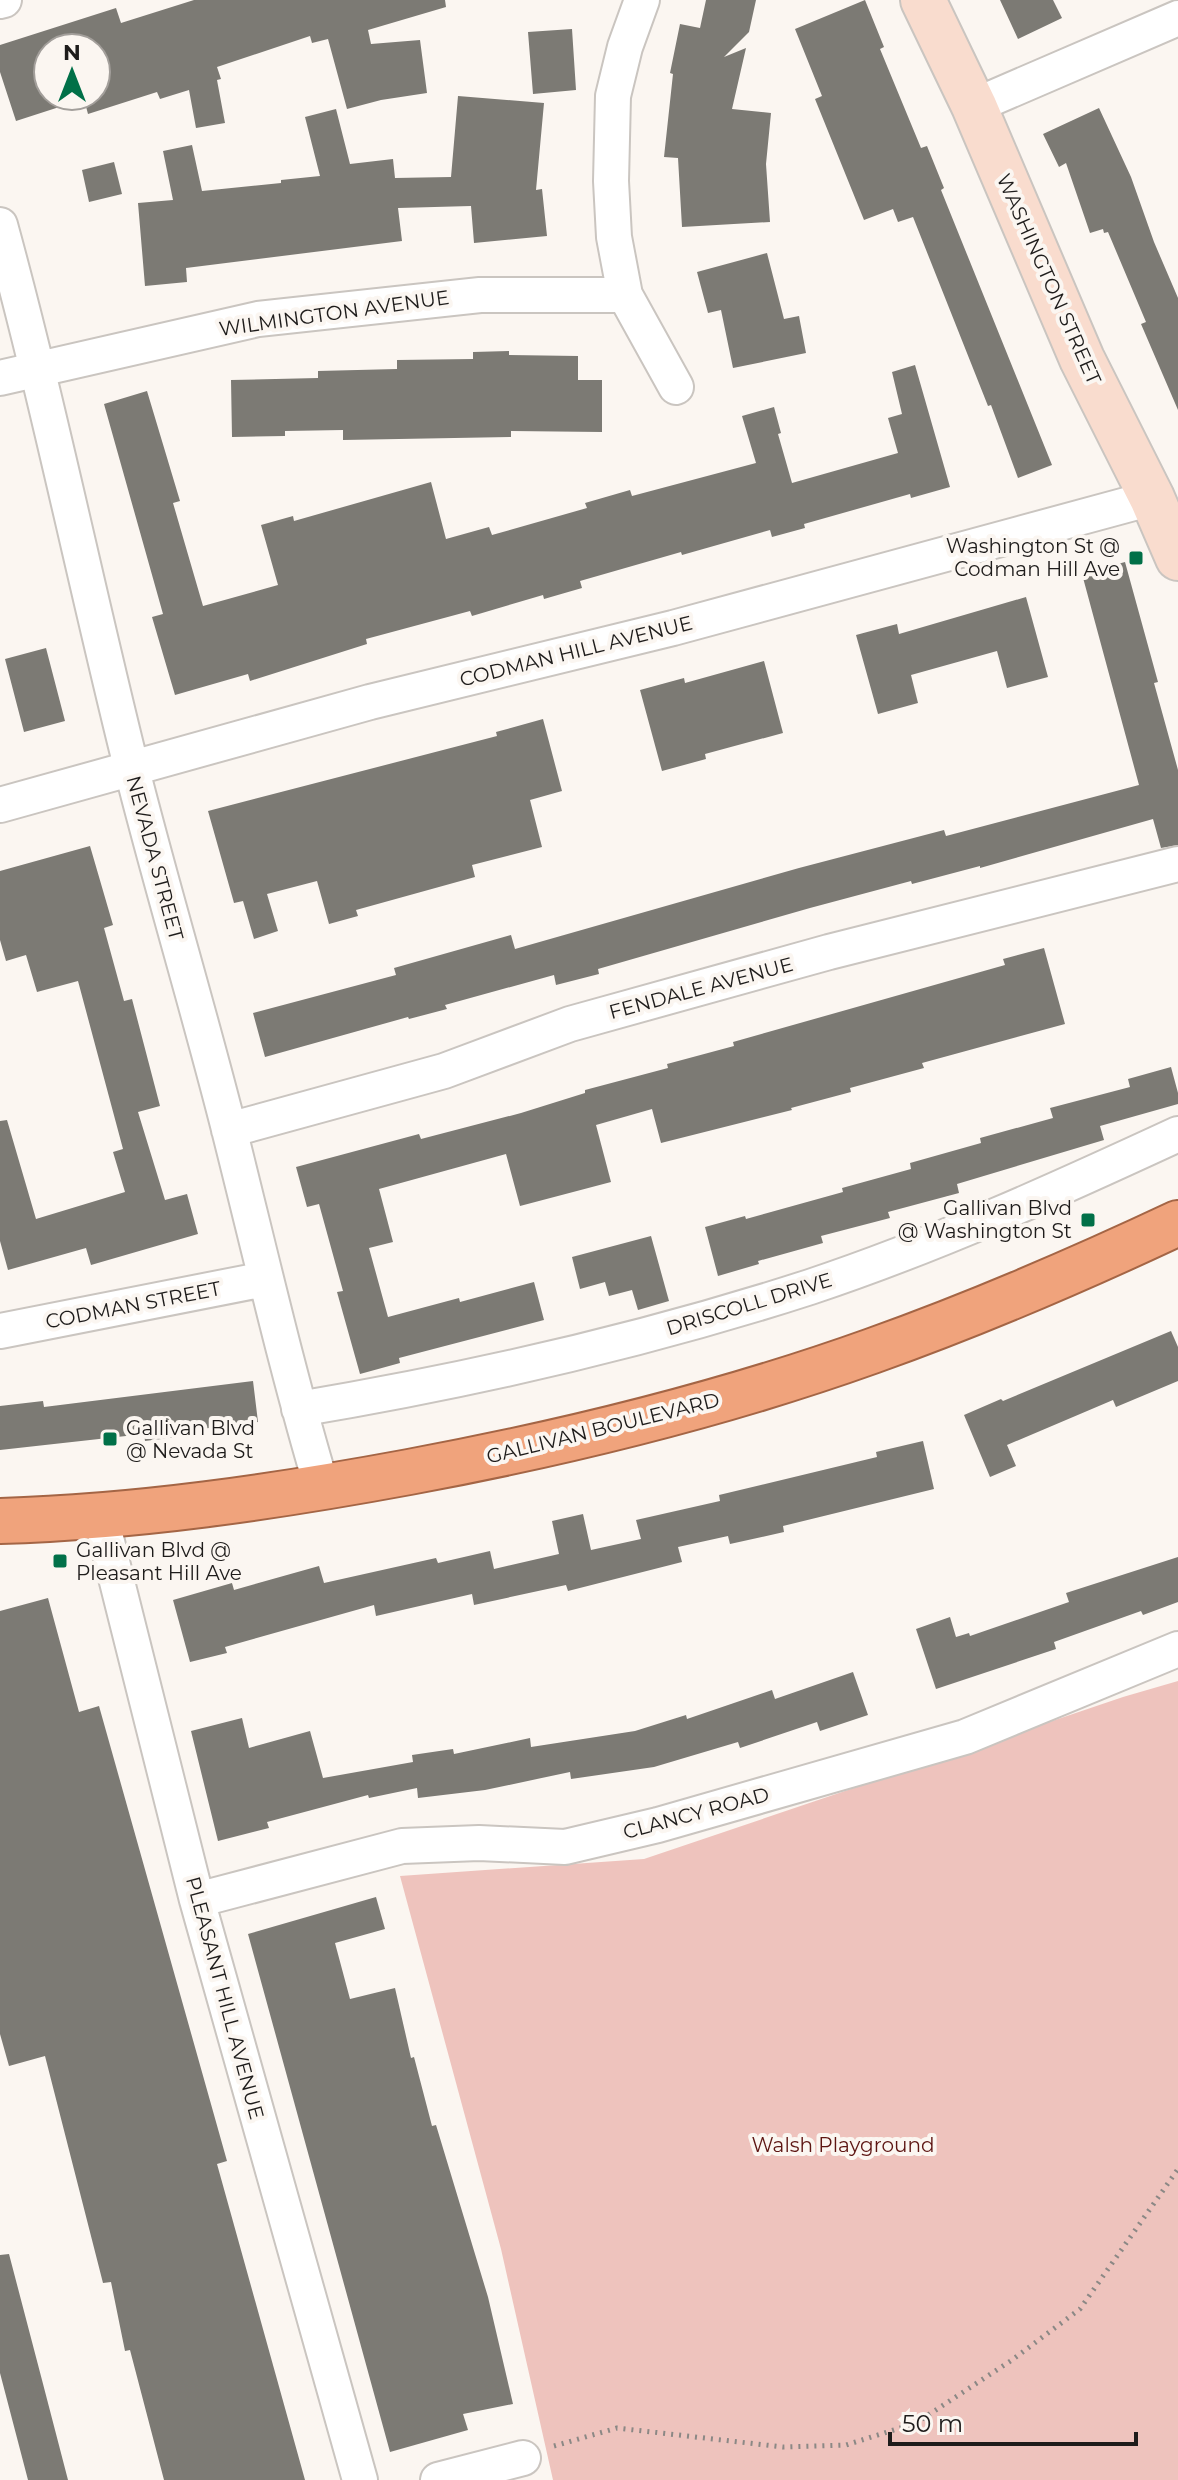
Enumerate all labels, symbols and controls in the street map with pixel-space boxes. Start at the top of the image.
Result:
north arrow [32,32,112,112]
text: N [63,39,81,66]
street label: WASHINGTON STREET [992,170,1107,388]
street label: WILMINGTON AVENUE [217,285,451,341]
place label: Washington St @ Codman Hill Ave [946,534,1120,581]
marker: Washington St @ Codman Hill Ave [1127,549,1145,567]
street label: CODMAN HILL AVENUE [457,610,695,692]
street label: NEVADA STREET [122,773,189,943]
street label: FENDALE AVENUE [606,952,796,1024]
place label: Gallivan Blvd @ Washington St [898,1196,1072,1243]
marker: Gallivan Blvd @ Washington St [1079,1211,1097,1229]
street label: DRISCOLL DRIVE [663,1267,835,1341]
street label: CODMAN STREET [43,1276,223,1334]
street label: GALLIVAN BOULEVARD [484,1387,722,1469]
place label: Gallivan Blvd @ Nevada St [126,1416,255,1463]
marker: Gallivan Blvd @ Nevada St [101,1430,119,1448]
place label: Gallivan Blvd @ Pleasant Hill Ave [76,1538,242,1585]
marker: Gallivan Blvd @ Pleasant Hill Ave [51,1552,69,1570]
street label: CLANCY ROAD [620,1782,772,1844]
street label: PLEASANT HILL AVENUE [181,1874,269,2122]
park label: Walsh Playground [751,2133,935,2157]
scale bar [890,2396,1136,2446]
text: 50 m [902,2409,963,2438]

